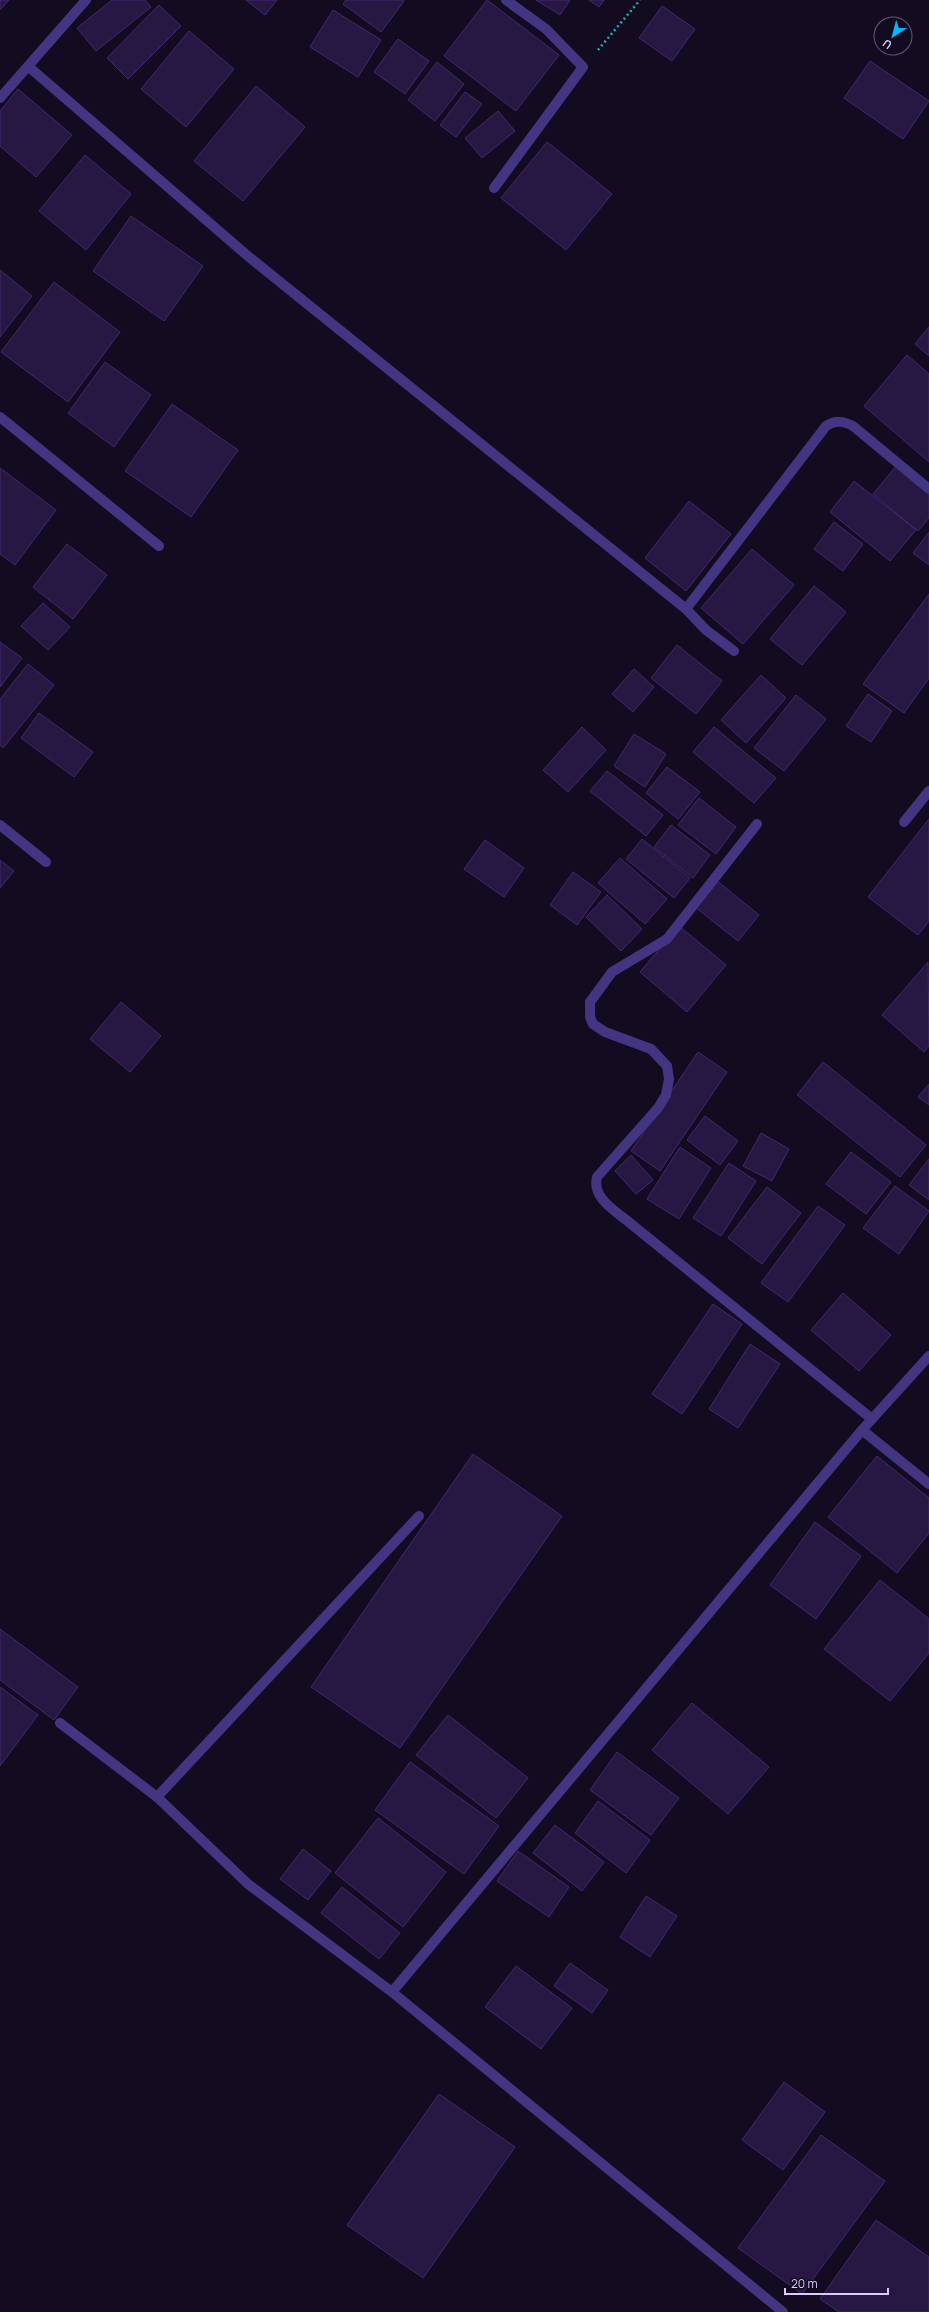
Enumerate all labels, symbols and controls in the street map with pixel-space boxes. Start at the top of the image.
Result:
north arrow [873,16,913,56]
text: U [879,36,894,53]
scale bar [785,2270,888,2296]
text: 20 m [791,2275,818,2292]

